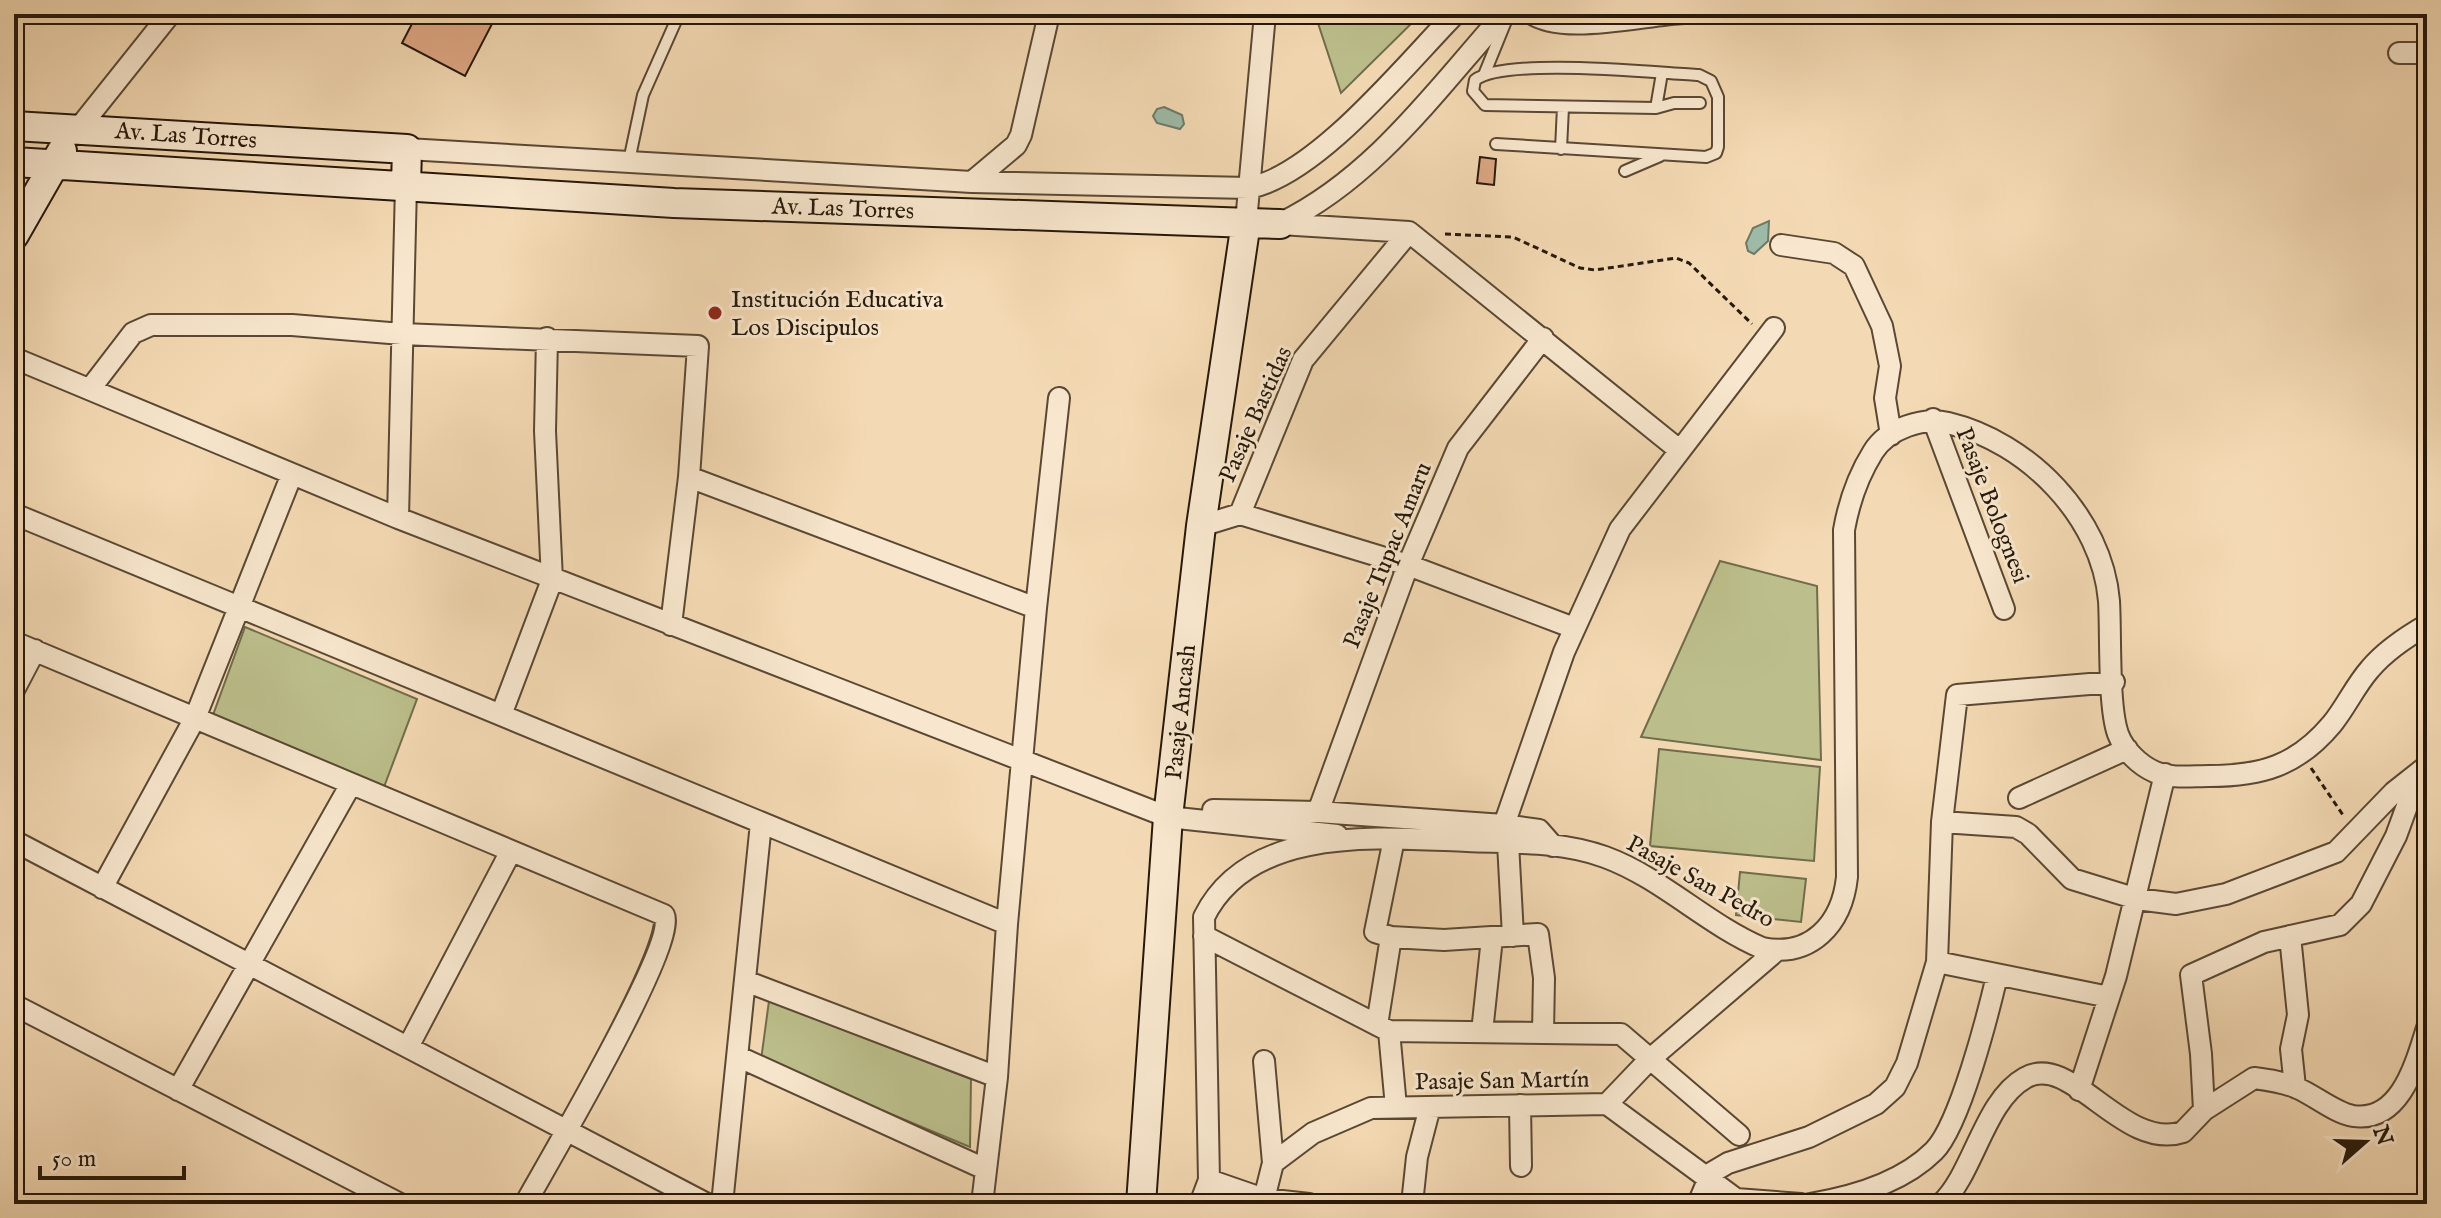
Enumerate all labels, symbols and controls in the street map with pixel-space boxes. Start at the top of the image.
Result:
street label: Av. Las Torres [113,116,258,157]
street label: Av. Las Torres [770,191,915,227]
place label: Institución Educativa Los Discipulos [731,285,944,344]
marker: Institución Educativa Los Discipulos [706,304,724,322]
street label: Pasaje Bastidas [1213,342,1300,487]
street label: Pasaje Bolognesi [1948,423,2036,588]
street label: Pasaje Tupac Amaru [1337,458,1440,653]
street label: Pasaje Ancash [1159,643,1204,781]
street label: Pasaje San Pedro [1621,829,1780,936]
street label: Pasaje San Martín [1414,1064,1590,1099]
north arrow [2325,1102,2405,1182]
text: N [2365,1121,2398,1150]
scale bar [40,1130,184,1180]
text: 50 m [52,1144,96,1175]

